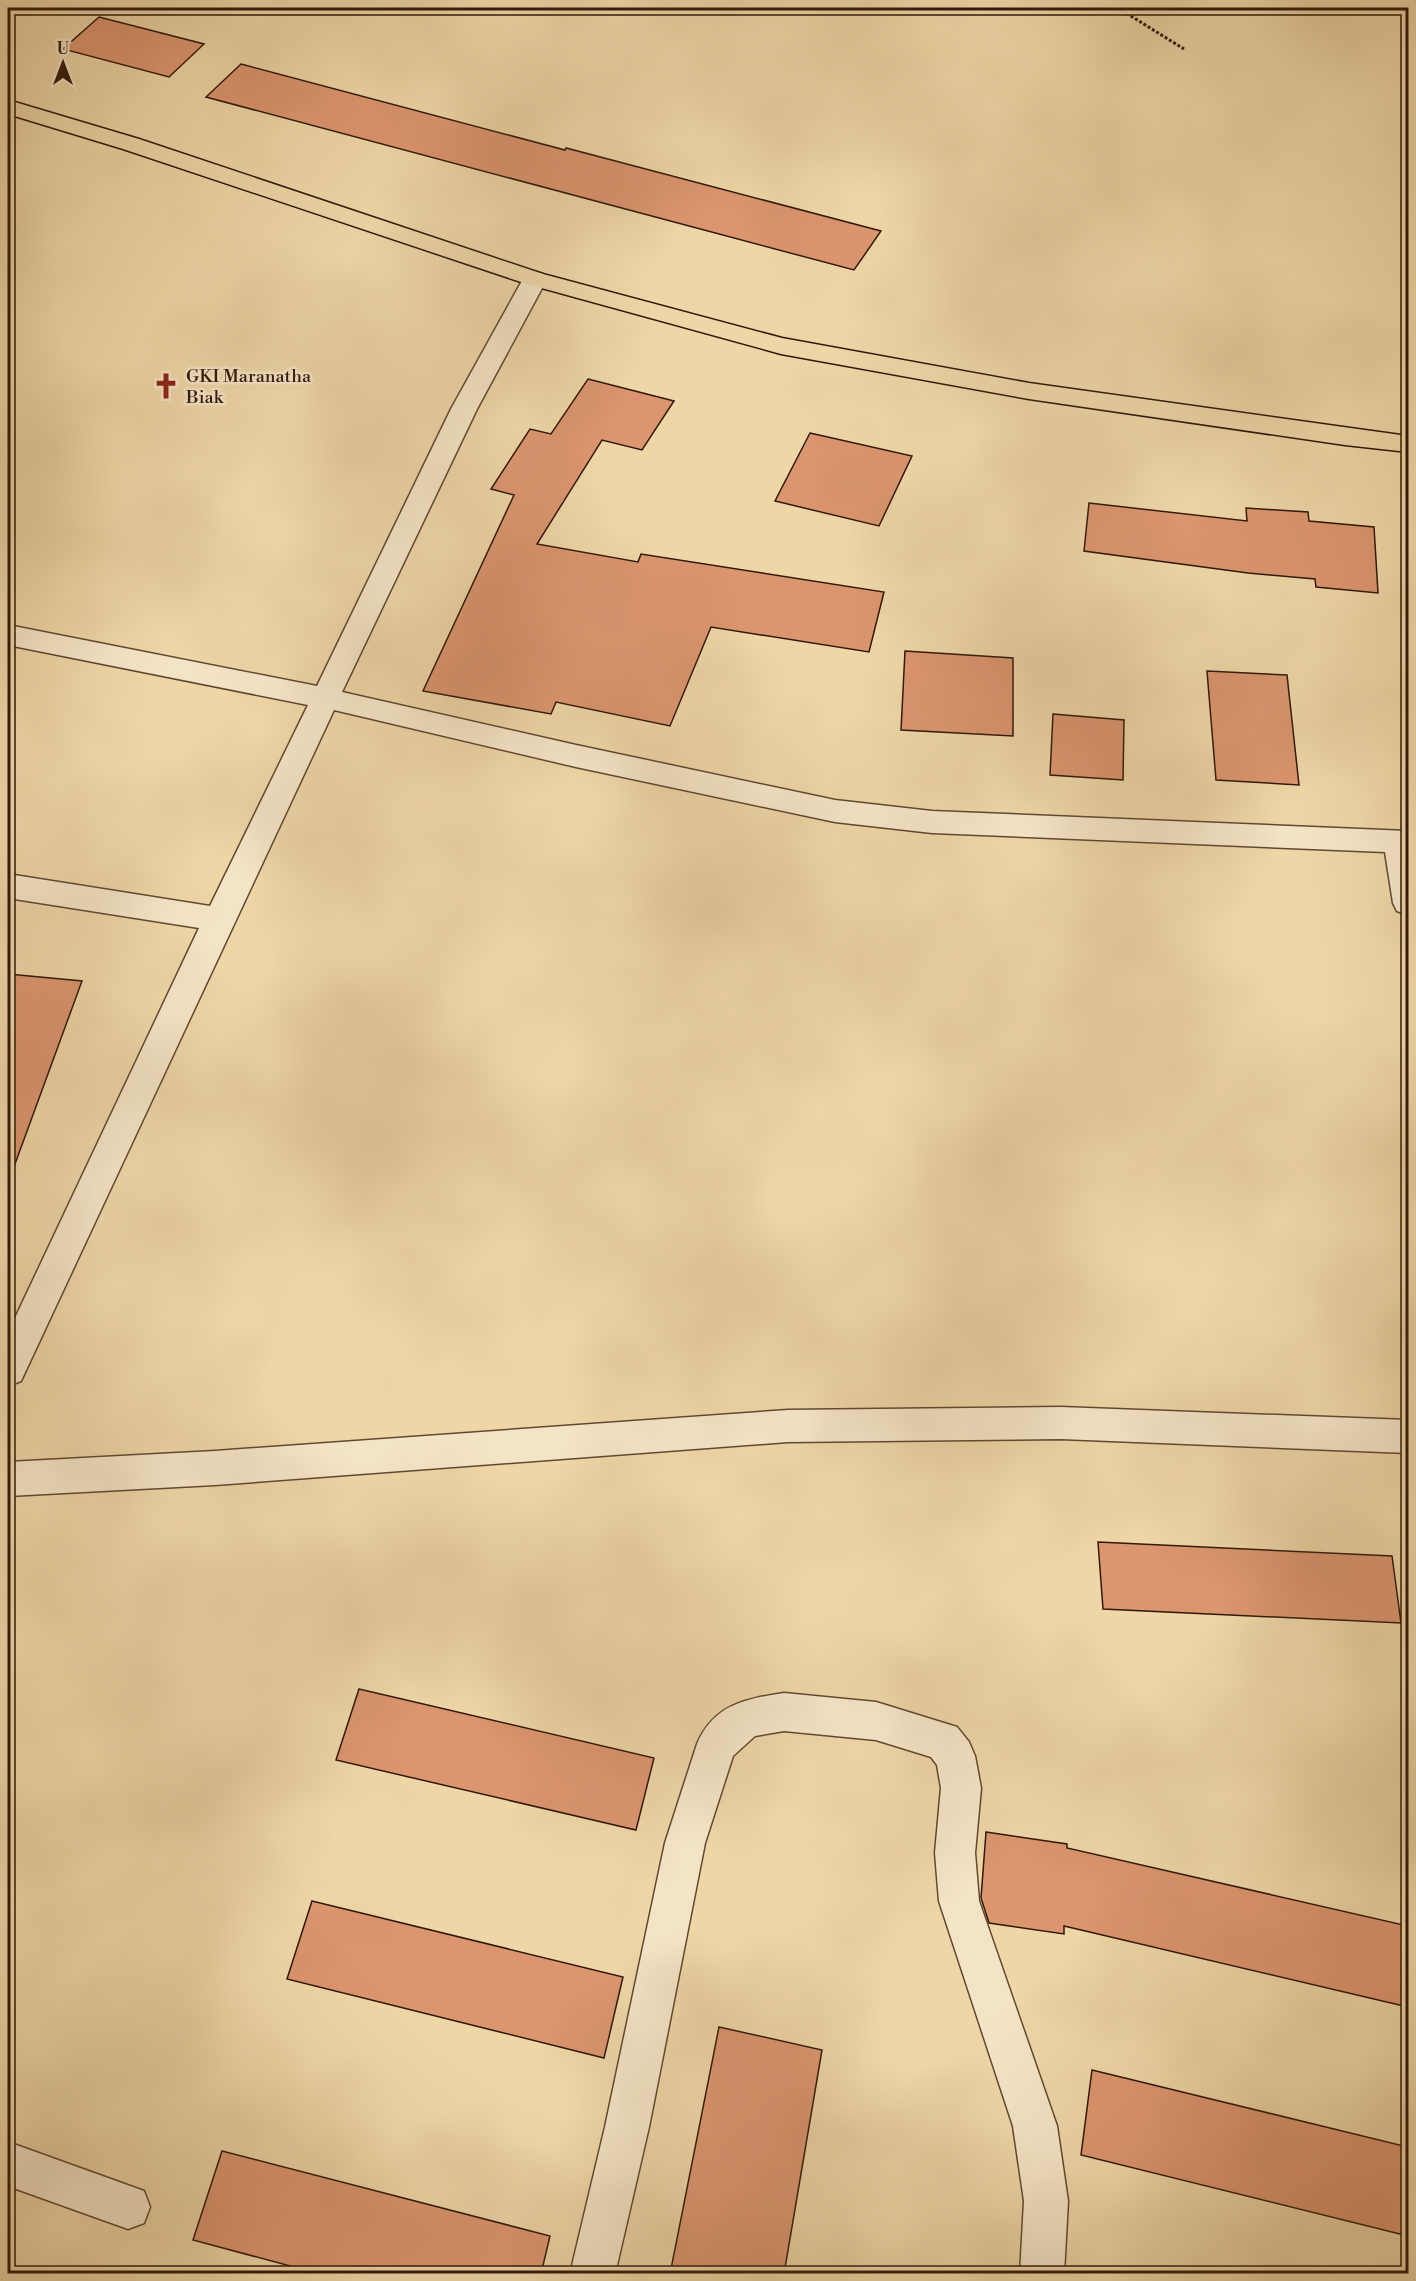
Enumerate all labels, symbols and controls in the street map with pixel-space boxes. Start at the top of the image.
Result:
north arrow [33,33,93,93]
text: U [57,39,70,59]
place label: GKI Maranatha Biak [185,365,312,409]
church icon: GKI Maranatha Biak [151,371,181,401]

